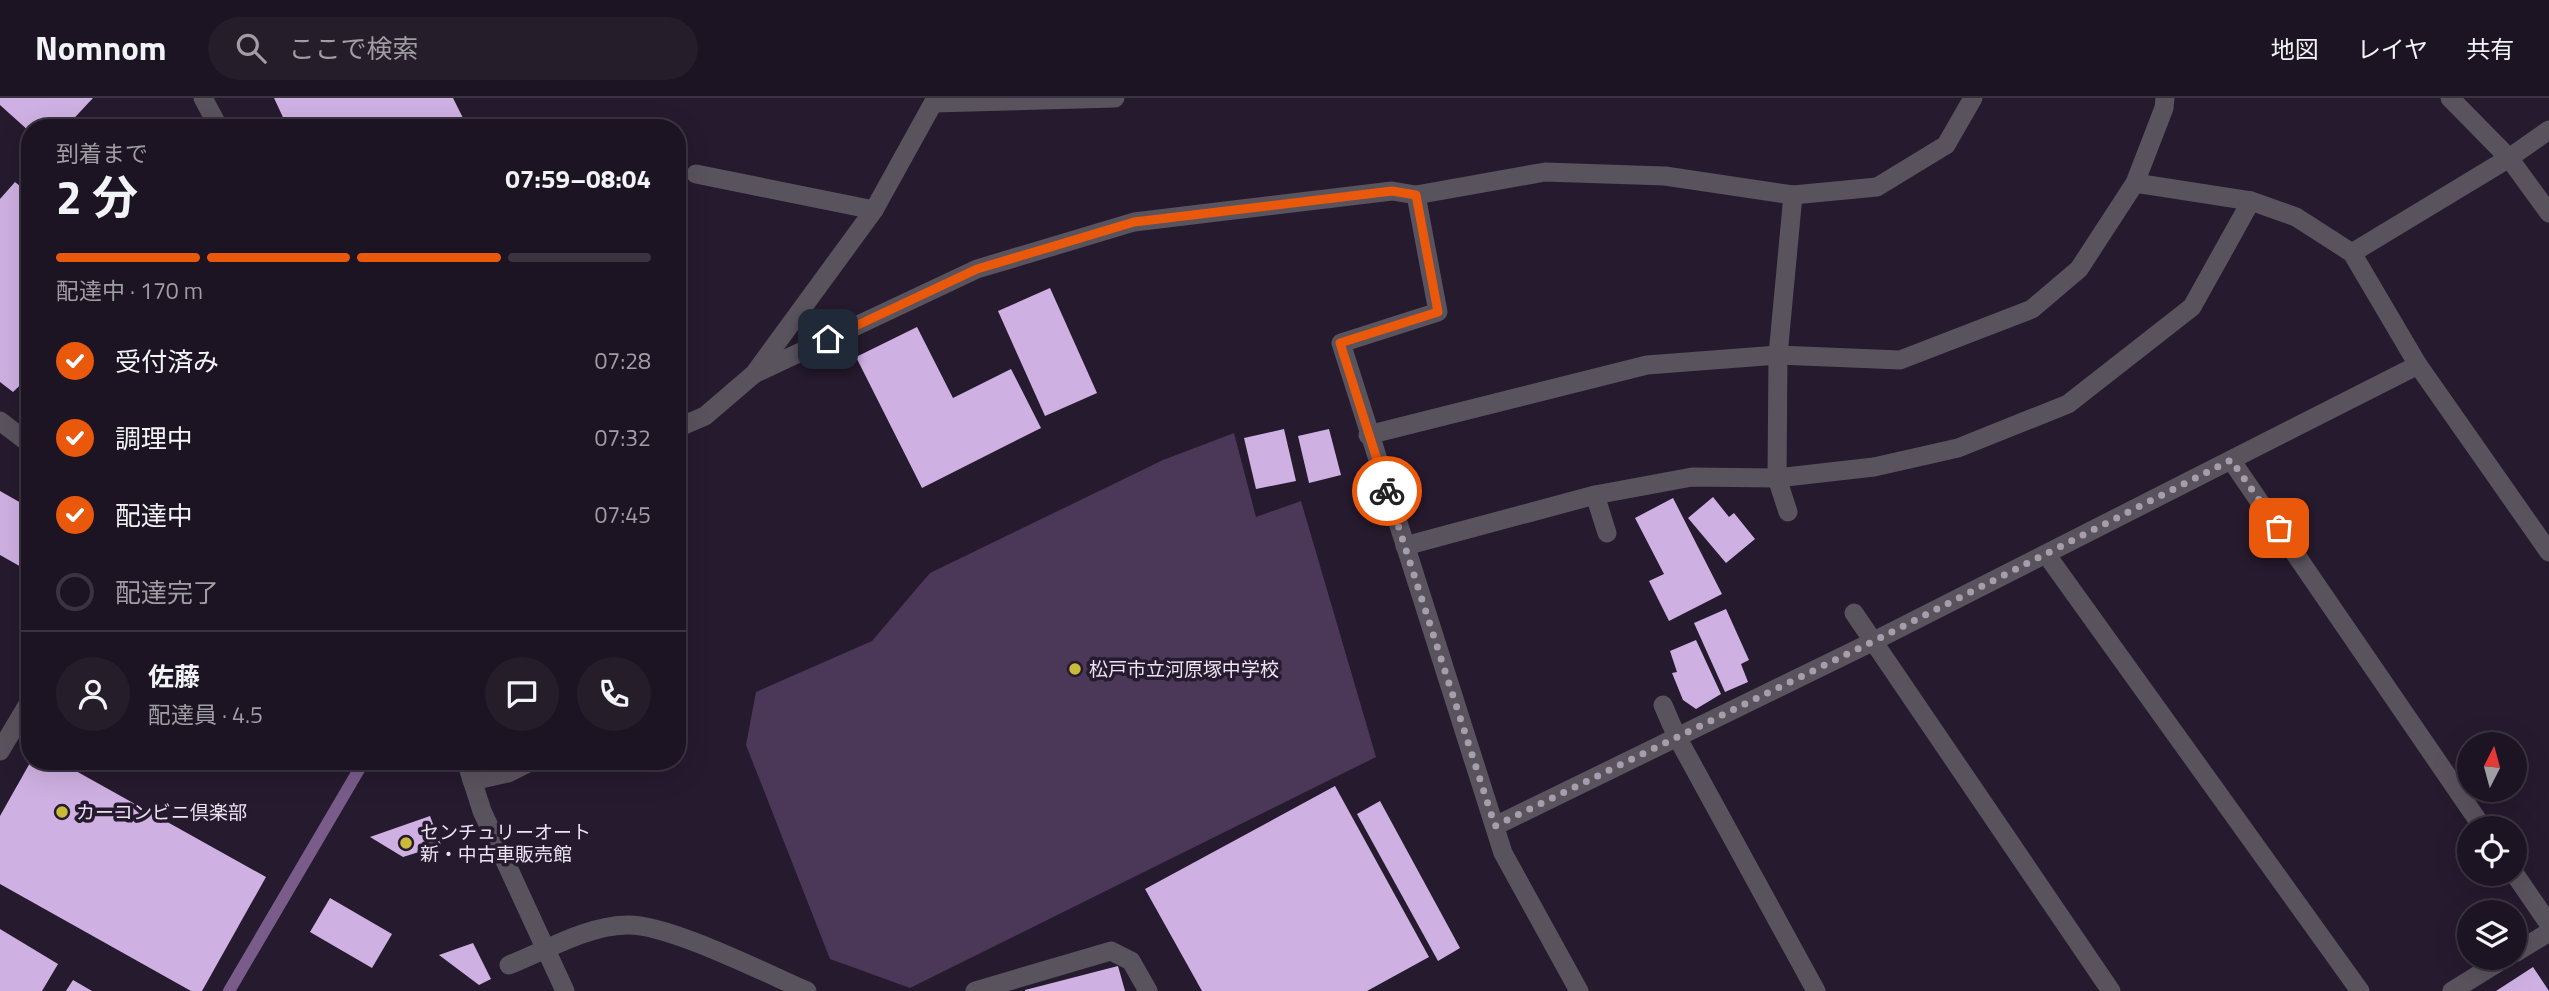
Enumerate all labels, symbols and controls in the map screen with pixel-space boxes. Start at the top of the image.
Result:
search box [208,17,698,80]
text: Nomnom [35,23,166,73]
icon: search [232,29,270,67]
text: ここで検索 [288,29,418,68]
text: 地図 [2271,31,2319,67]
text: レイヤ [2357,31,2428,67]
text: 共有 [2466,31,2514,67]
text: 到着まで [56,136,148,171]
text: 07:59–08:04 [505,159,651,198]
text: 2 分 [56,162,138,232]
text: 配達中 · 170 m [56,273,203,308]
pin [798,309,858,369]
icon: home [809,320,847,358]
icon: check [56,342,94,380]
text: 受付済み [115,342,219,381]
text: 07:28 [594,343,651,378]
icon: check [56,419,94,457]
text: 調理中 [115,419,193,458]
text: 07:32 [594,420,651,455]
courier [1352,456,1422,526]
icon: bike [1368,472,1406,510]
icon: check [56,496,94,534]
text: 配達中 [115,496,193,535]
text: 07:45 [594,497,651,532]
pin [2249,498,2309,558]
icon: bag [2260,509,2298,547]
text: 配達完了 [115,573,219,612]
place label: 松戸市立河原塚中学校 [1089,654,1279,683]
button: person [56,657,130,731]
text: 佐藤 [148,657,200,696]
button: chat [485,657,559,731]
button: phone [577,657,651,731]
marker: 松戸市立河原塚中学校 [1067,661,1083,677]
text: 配達員 · 4.5 [148,697,263,732]
north arrow [2457,732,2527,802]
map controls [2457,732,2527,970]
place label: カーコンビニ倶楽部 [76,797,247,826]
marker: カーコンビニ倶楽部 [54,804,70,820]
button: locate [2457,816,2527,886]
place label: センチュリーオート 新・中古車販売館 [420,817,591,868]
marker: センチュリーオート 新・中古車販売館 [398,835,414,851]
button: layers [2457,900,2527,970]

